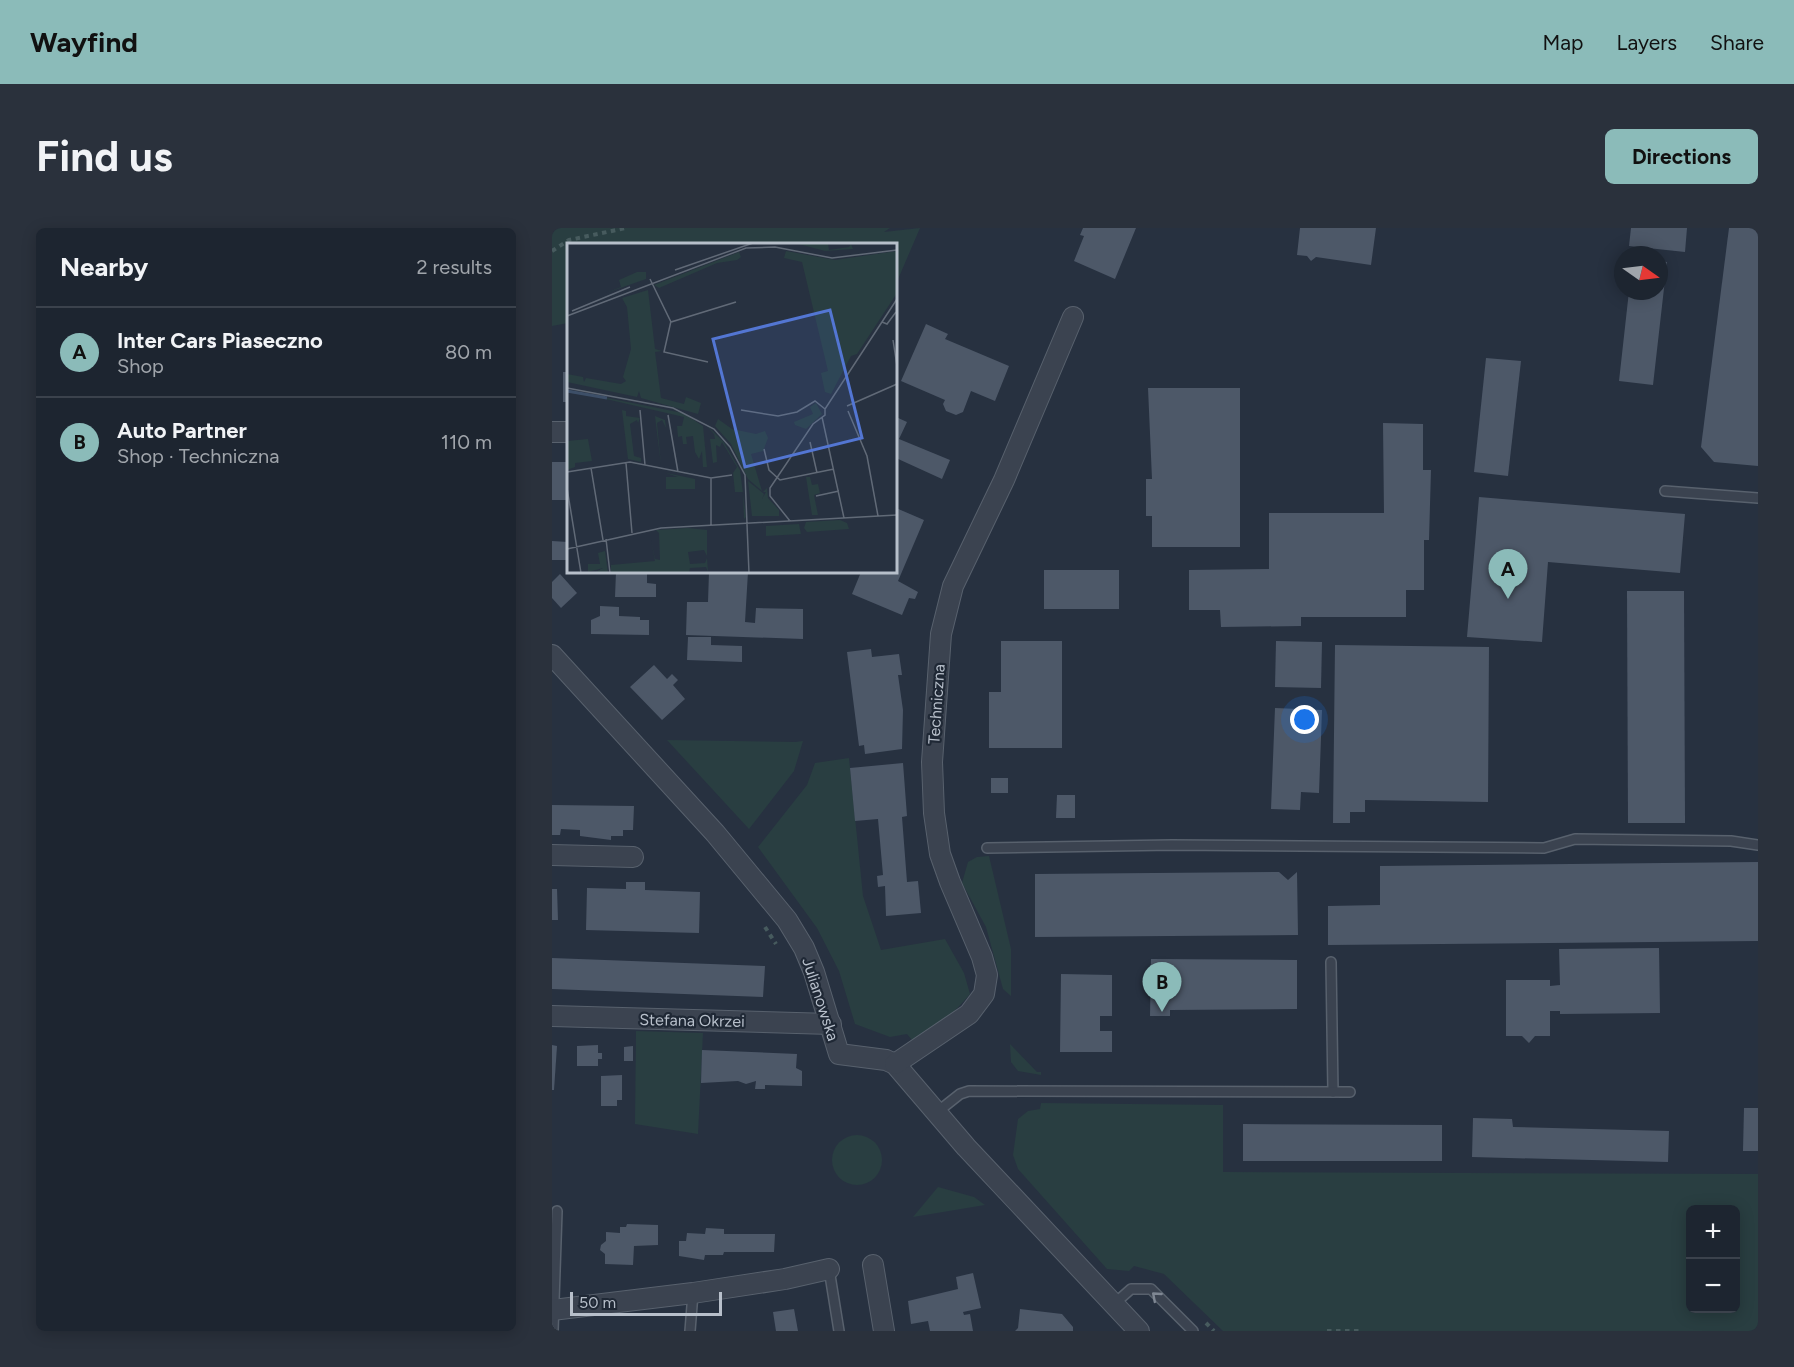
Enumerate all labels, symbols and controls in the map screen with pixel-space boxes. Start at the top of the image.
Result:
text: Wayfind [30,25,138,59]
text: Map [1543,30,1583,55]
text: Layers [1616,30,1677,55]
text: Share [1710,30,1764,55]
button: Directions [1605,129,1758,184]
text: Find us [36,131,173,182]
inset map [567,243,897,573]
north arrow [1614,246,1668,300]
text: Nearby [60,251,148,283]
text: 2 results [416,255,492,279]
text: Inter Cars Piaseczno [117,327,323,354]
text: A [72,340,87,364]
text: 80 m [445,340,492,364]
text: Shop [117,354,164,378]
text: Auto Partner [117,417,247,444]
text: B [73,430,86,454]
text: 110 m [441,430,492,454]
text: Shop · Techniczna [117,444,279,468]
pin: A [1488,550,1528,599]
street label: Techniczna [924,663,949,745]
your location [1290,705,1319,734]
street label: Julianowska [798,955,843,1043]
pin: B [1142,962,1182,1012]
street label: Stefana Okrzei [639,1010,745,1031]
map controls [1686,1205,1740,1313]
button: + [1686,1205,1740,1259]
button: − [1686,1259,1740,1313]
scale bar [570,1289,722,1316]
one-way arrow [1152,1292,1163,1303]
text: 50 m [579,1293,616,1312]

